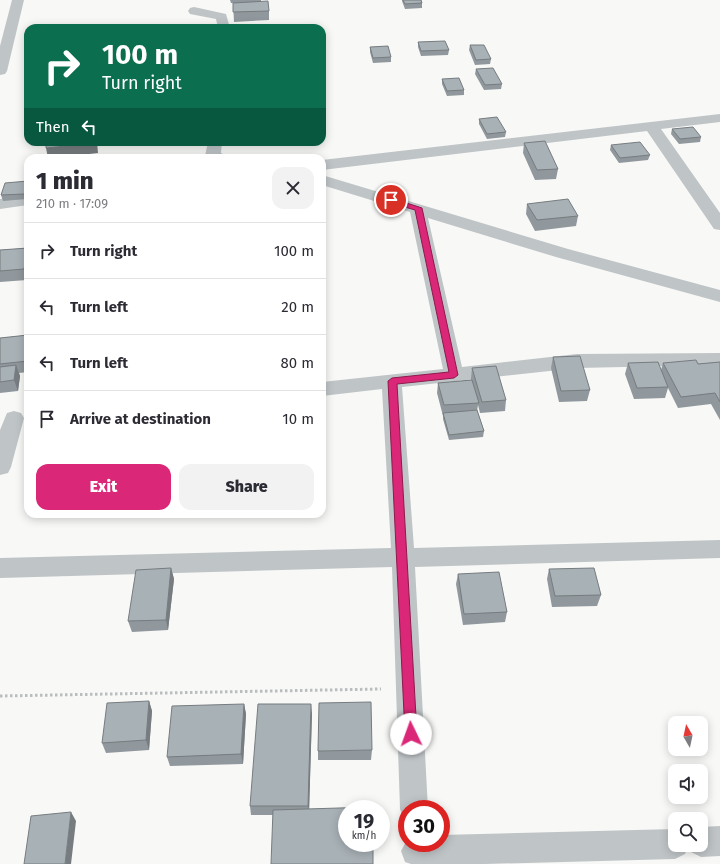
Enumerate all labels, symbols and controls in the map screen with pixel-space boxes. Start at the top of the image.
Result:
text: 100 m [102,38,178,71]
icon: right [36,40,88,92]
text: Turn right [102,72,182,94]
icon: left [78,116,100,138]
text: Then [36,118,70,136]
text: 1 min [36,167,94,195]
button: close [272,167,314,209]
pin [374,183,408,217]
icon: arrive [380,189,402,211]
text: 210 m · 17:09 [36,196,108,211]
icon: right [36,240,58,262]
text: Turn right [70,242,137,260]
text: 100 m [274,242,314,260]
icon: left [36,296,58,318]
text: Turn left [70,298,128,316]
text: 20 m [281,298,314,316]
icon: left [36,352,58,374]
text: Turn left [70,354,128,372]
text: 80 m [281,354,314,372]
icon: arrive [36,408,58,430]
text: Arrive at destination [70,410,211,428]
text: 10 m [282,410,314,428]
button: Exit [36,464,171,510]
button: Share [179,464,314,510]
position arrow [390,713,432,755]
north arrow [668,716,708,756]
map controls [668,716,708,852]
button: sound [668,764,708,804]
speed limit sign: 30 [398,800,450,852]
text: 19 [354,809,374,833]
button: search [668,812,708,852]
text: km/h [352,830,376,842]

